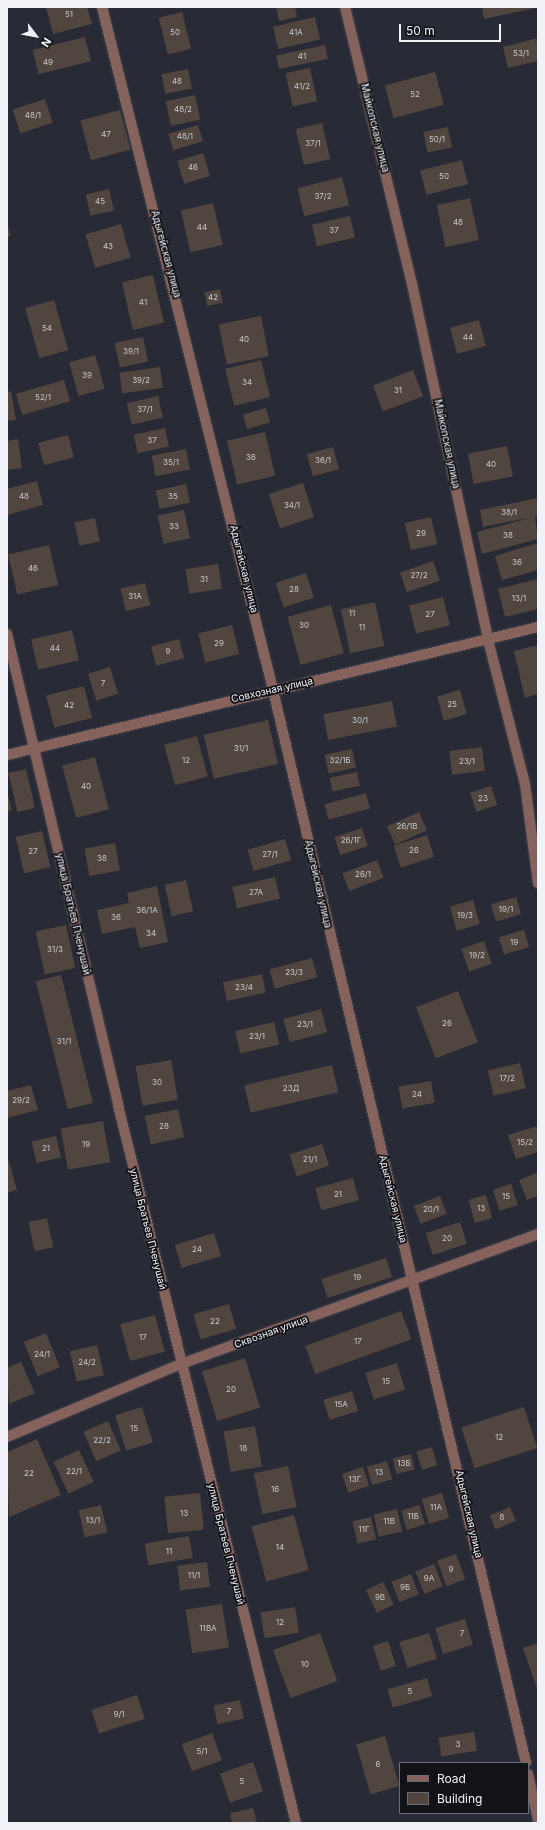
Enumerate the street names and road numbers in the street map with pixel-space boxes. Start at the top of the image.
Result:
street label: Майкопская улица [358,82,392,174]
street label: Адыгейская улица [149,209,183,299]
street label: Майкопская улица [432,398,462,490]
street label: Адыгейская улица [227,524,261,614]
street label: Совхозная улица [230,675,314,705]
street label: Адыгейская улица [302,839,334,929]
street label: улица Братьев Пченушай [53,852,93,976]
street label: Адыгейская улица [376,1154,410,1244]
street label: улица Братьев Пченушай [127,1167,169,1291]
street label: Сквозная улица [232,1313,310,1351]
street label: Адыгейская улица [453,1469,485,1559]
street label: улица Братьев Пченушай [205,1482,247,1606]

